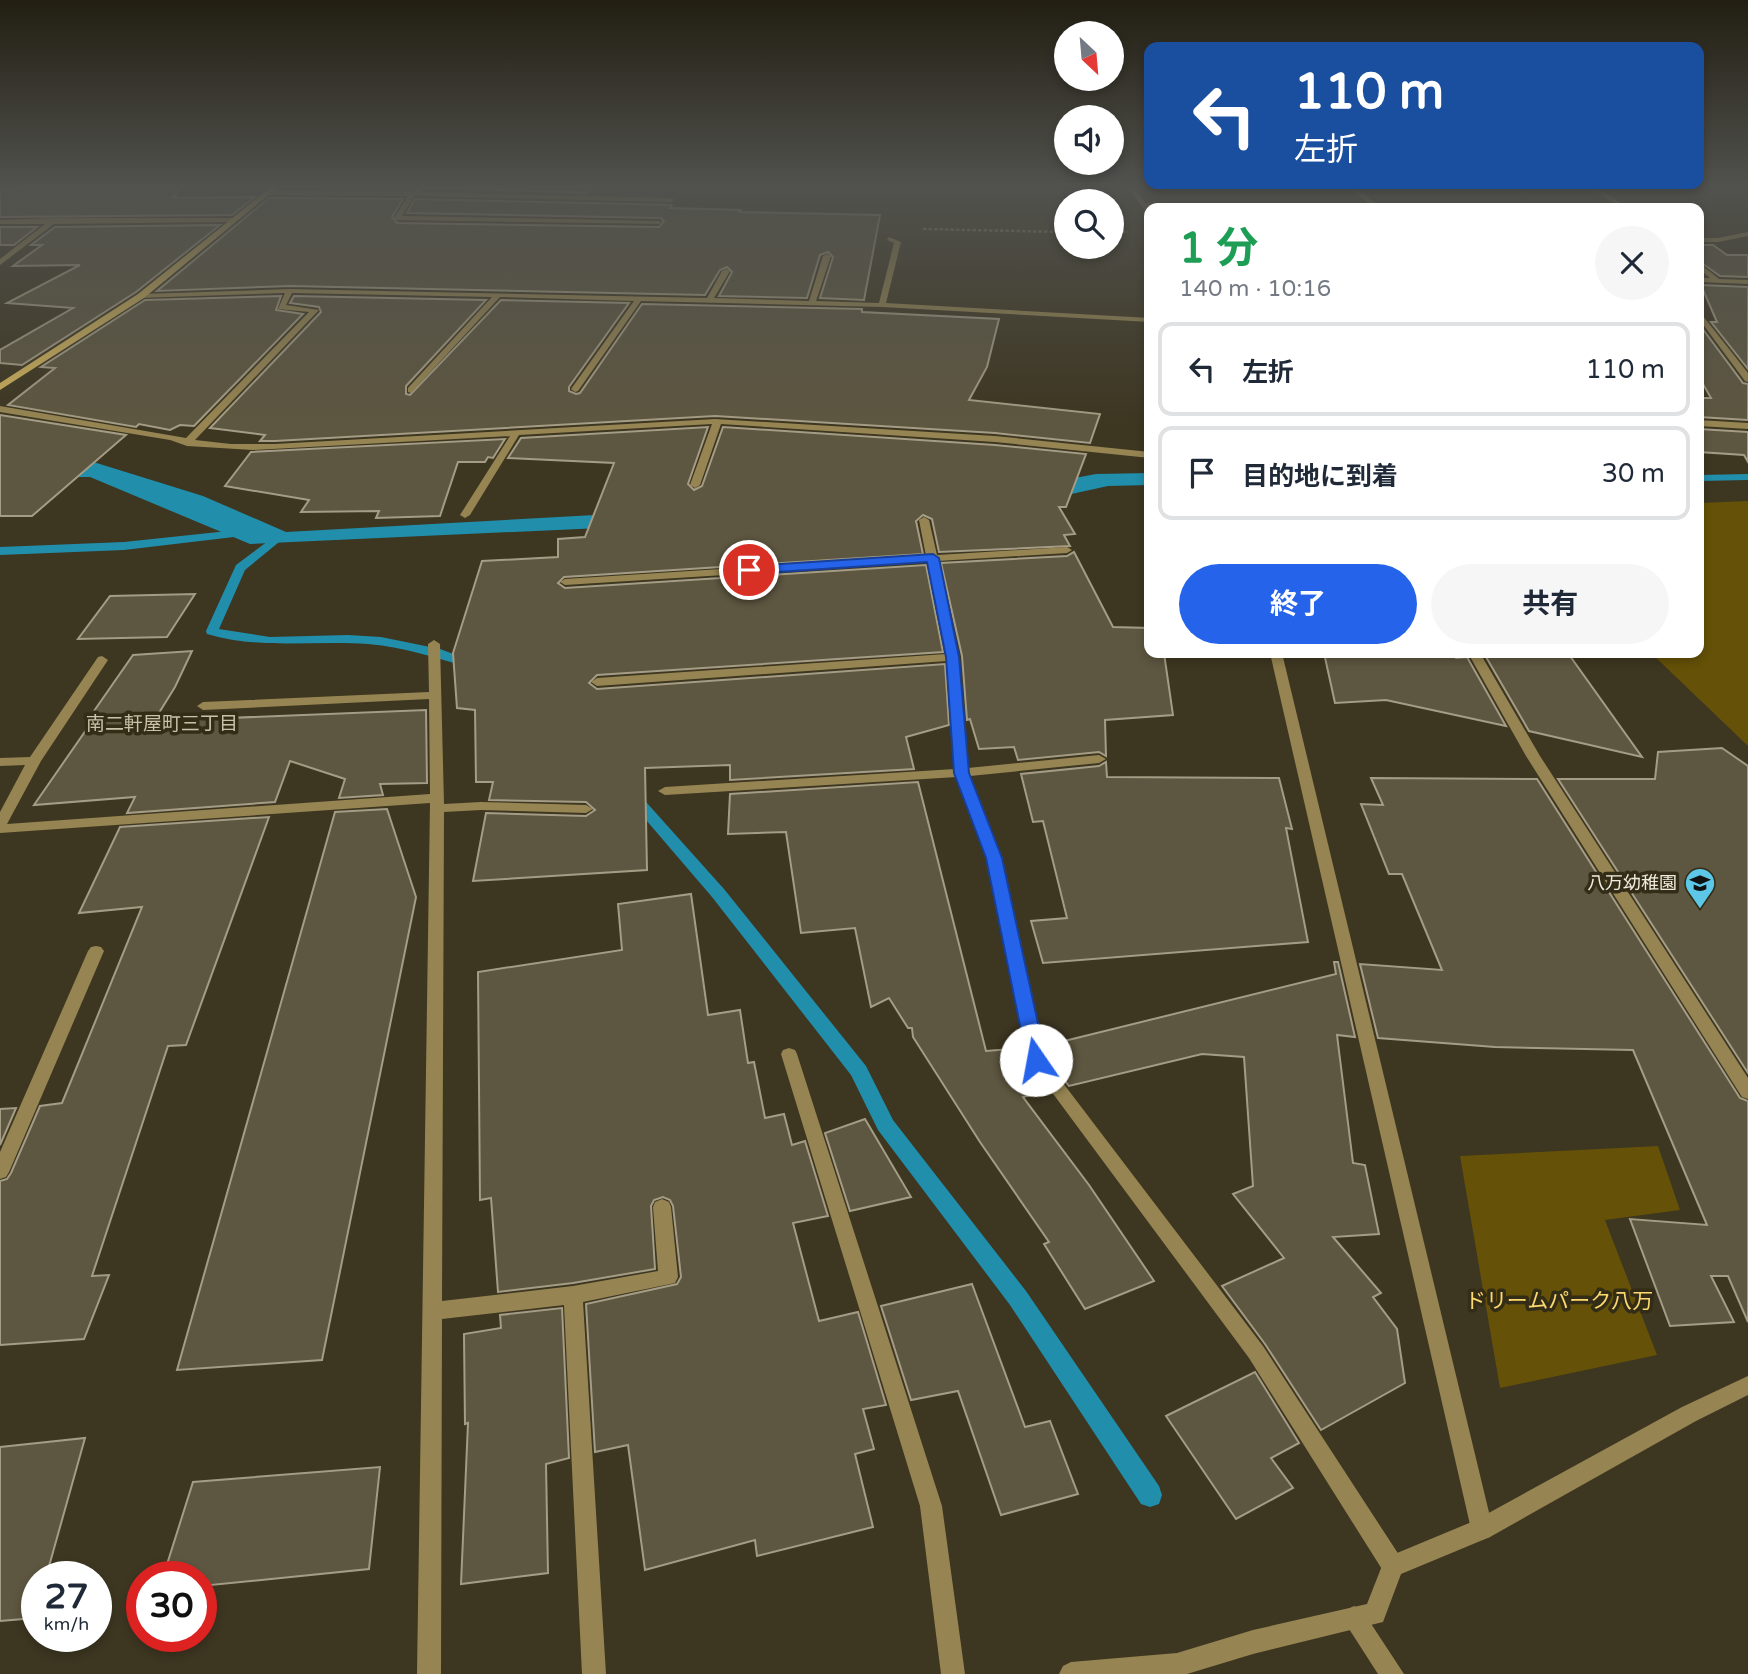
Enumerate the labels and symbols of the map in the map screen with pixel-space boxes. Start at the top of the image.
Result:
north arrow [1054,21,1124,91]
pin [719,540,779,600]
district label: 南二軒屋町三丁目 [86,713,238,735]
school or university icon: 八万幼稚園 [1683,866,1717,910]
place label: 八万幼稚園 [1587,872,1677,894]
position arrow [999,1023,1073,1097]
park label: ドリームパーク八万 [1465,1289,1653,1314]
speed limit sign: 30 [126,1561,217,1652]

